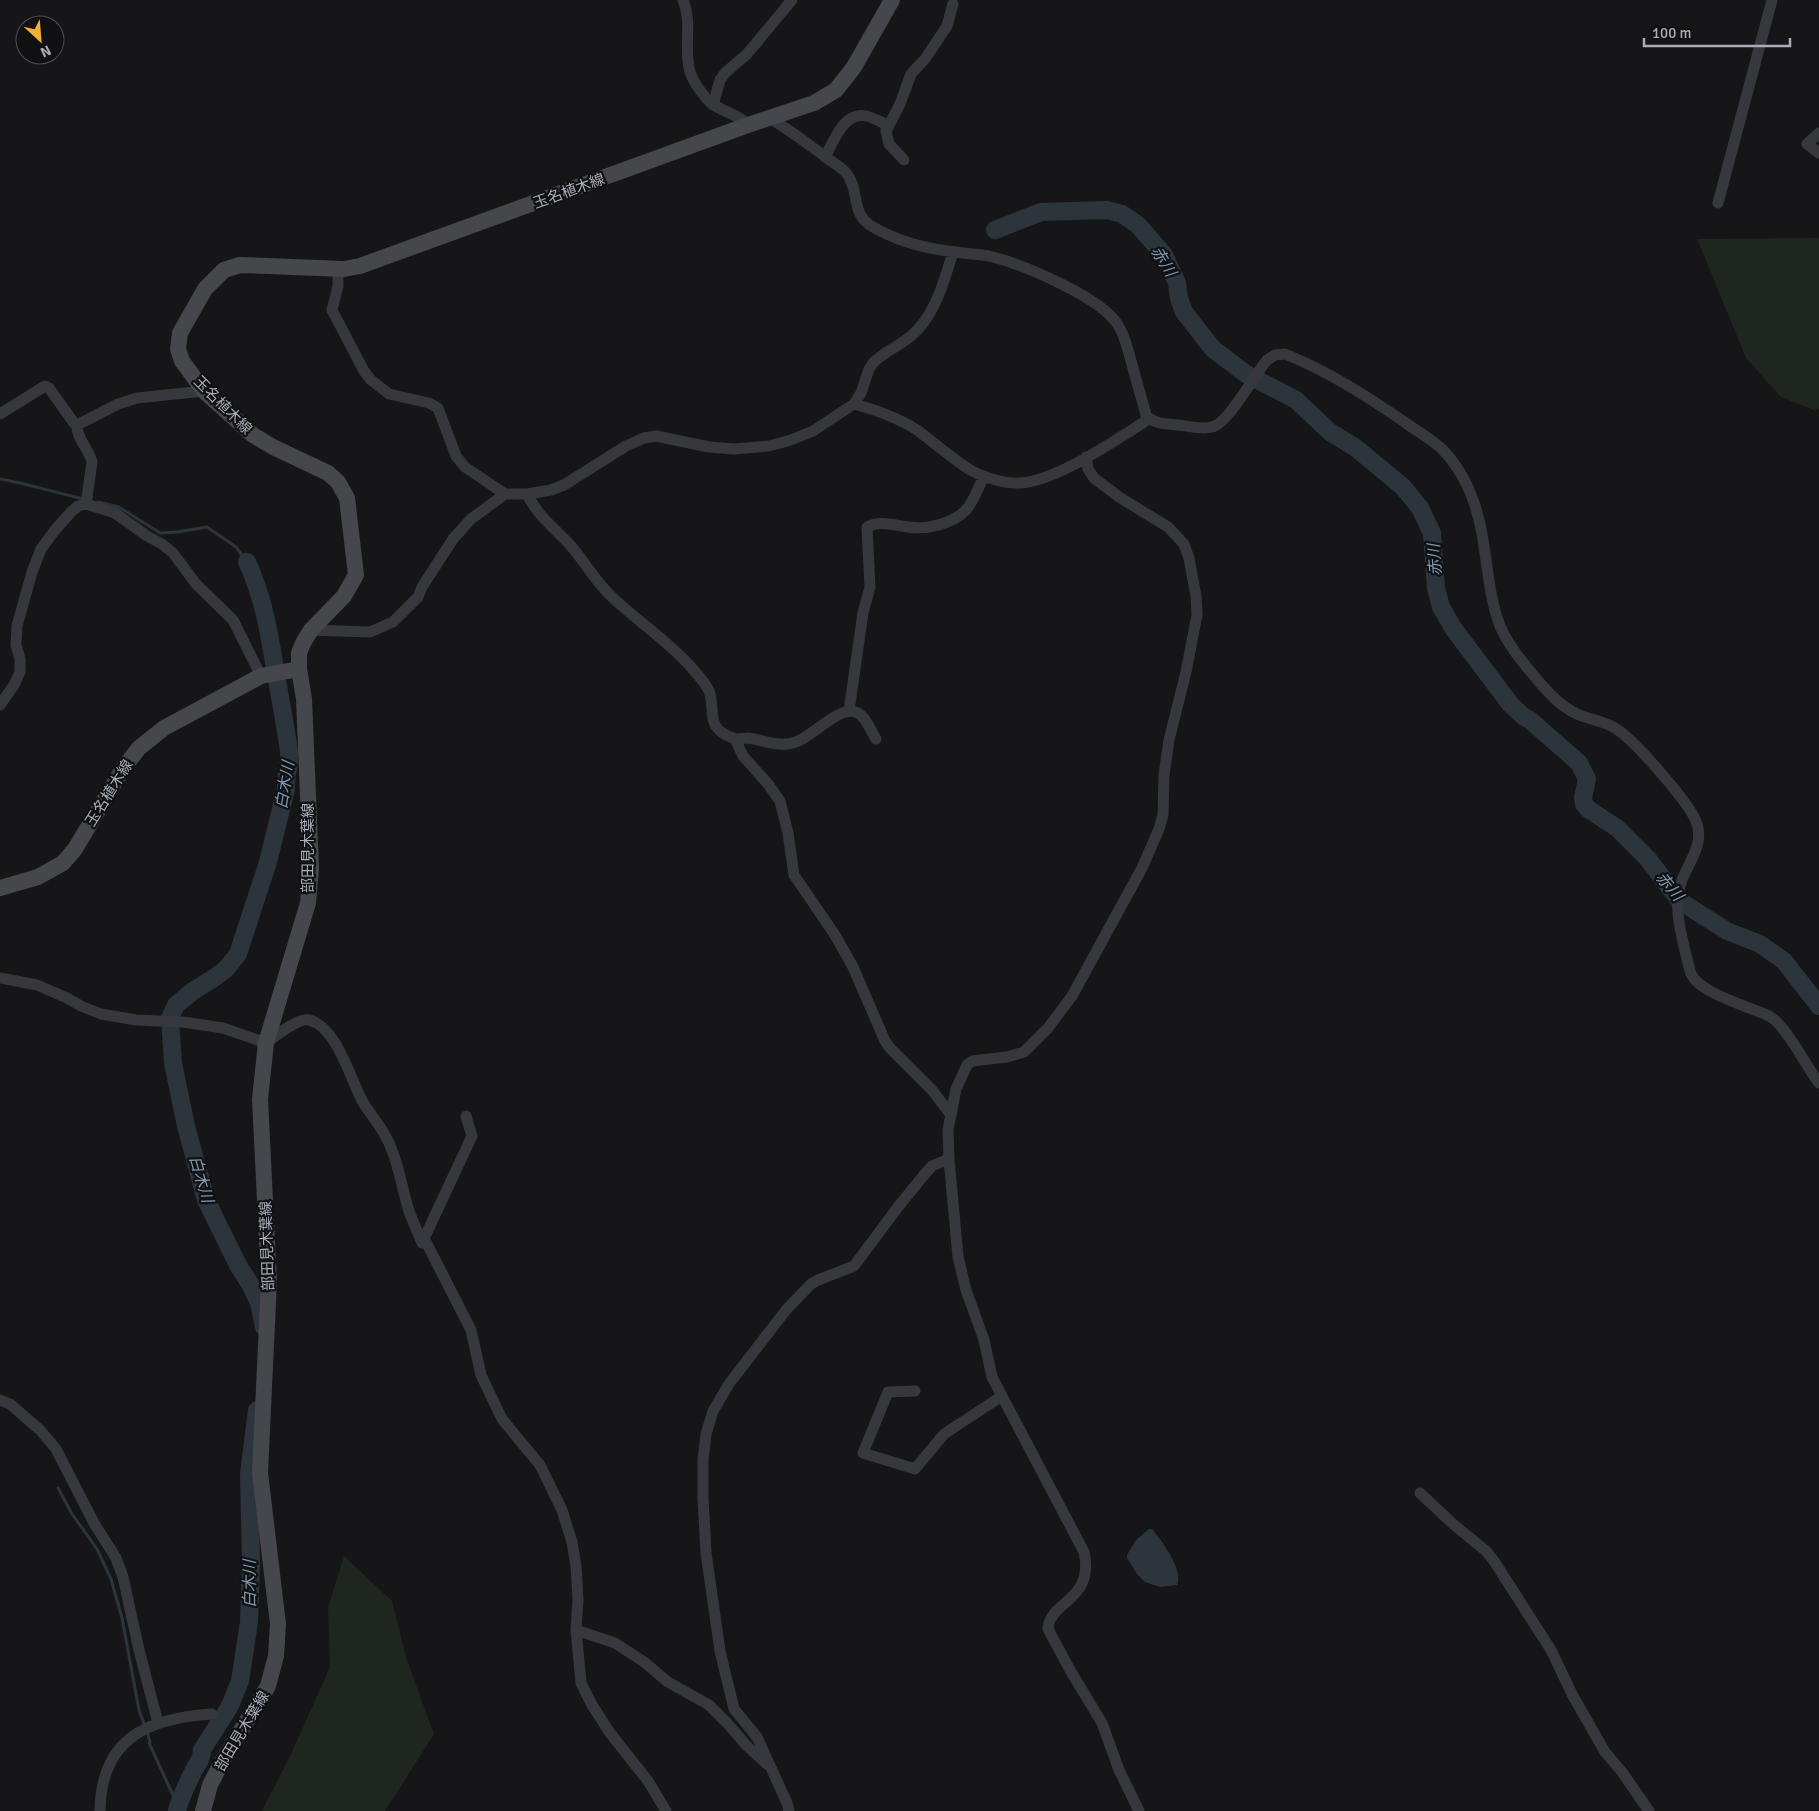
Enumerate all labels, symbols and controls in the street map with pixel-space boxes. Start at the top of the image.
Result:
north arrow [15,15,65,65]
scale bar [1644,15,1790,47]
text: 100 m [1652,24,1692,42]
text: N [37,41,54,61]
street label: 玉名植木線 [531,170,607,212]
water label: 赤川 [1146,243,1181,282]
street label: 玉名植木線 [190,372,256,438]
water label: 赤川 [1424,541,1446,577]
street label: 玉名植木線 [81,756,137,830]
water label: 白木川 [271,758,299,810]
street label: 部田見木葉線 [299,803,317,893]
water label: 赤川 [1651,868,1688,907]
water label: 白木川 [185,1153,218,1207]
street label: 部田見木葉線 [256,1201,278,1291]
water label: 白木川 [240,1558,260,1608]
street label: 部田見木葉線 [211,1688,273,1774]

